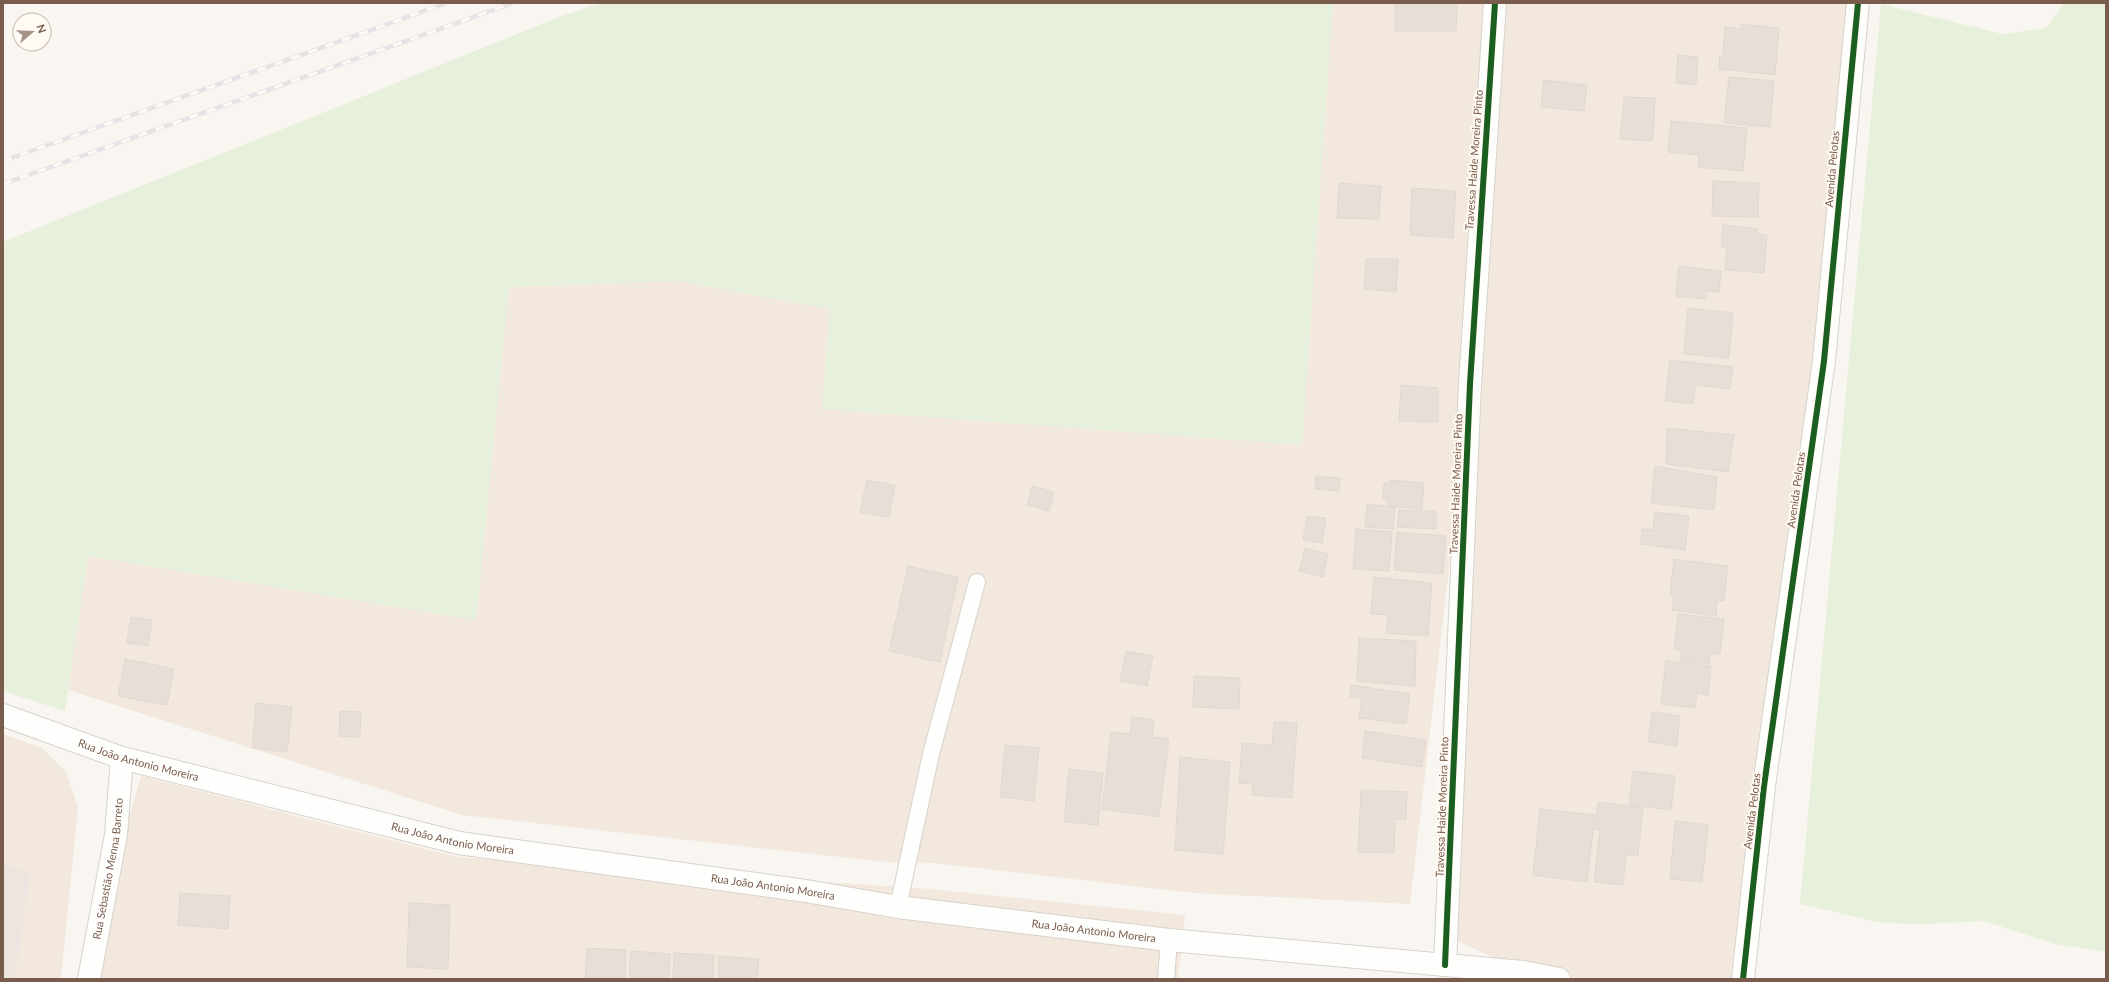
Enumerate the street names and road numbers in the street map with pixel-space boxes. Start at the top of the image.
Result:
street label: Travessa Haide Moreira Pinto [1462,89,1485,231]
street label: Avenida Pelotas [1822,130,1841,208]
street label: Travessa Haide Moreira Pinto [1447,413,1464,555]
street label: Avenida Pelotas [1784,451,1807,529]
street label: Rua João Antonio Moreira [77,736,200,783]
street label: Travessa Haide Moreira Pinto [1433,736,1450,878]
street label: Avenida Pelotas [1740,772,1763,850]
street label: Rua Sebastião Menna Barreto [90,797,125,940]
street label: Rua João Antonio Moreira [390,819,515,857]
street label: Rua João Antonio Moreira [710,871,836,902]
street label: Rua João Antonio Moreira [1031,916,1157,944]

